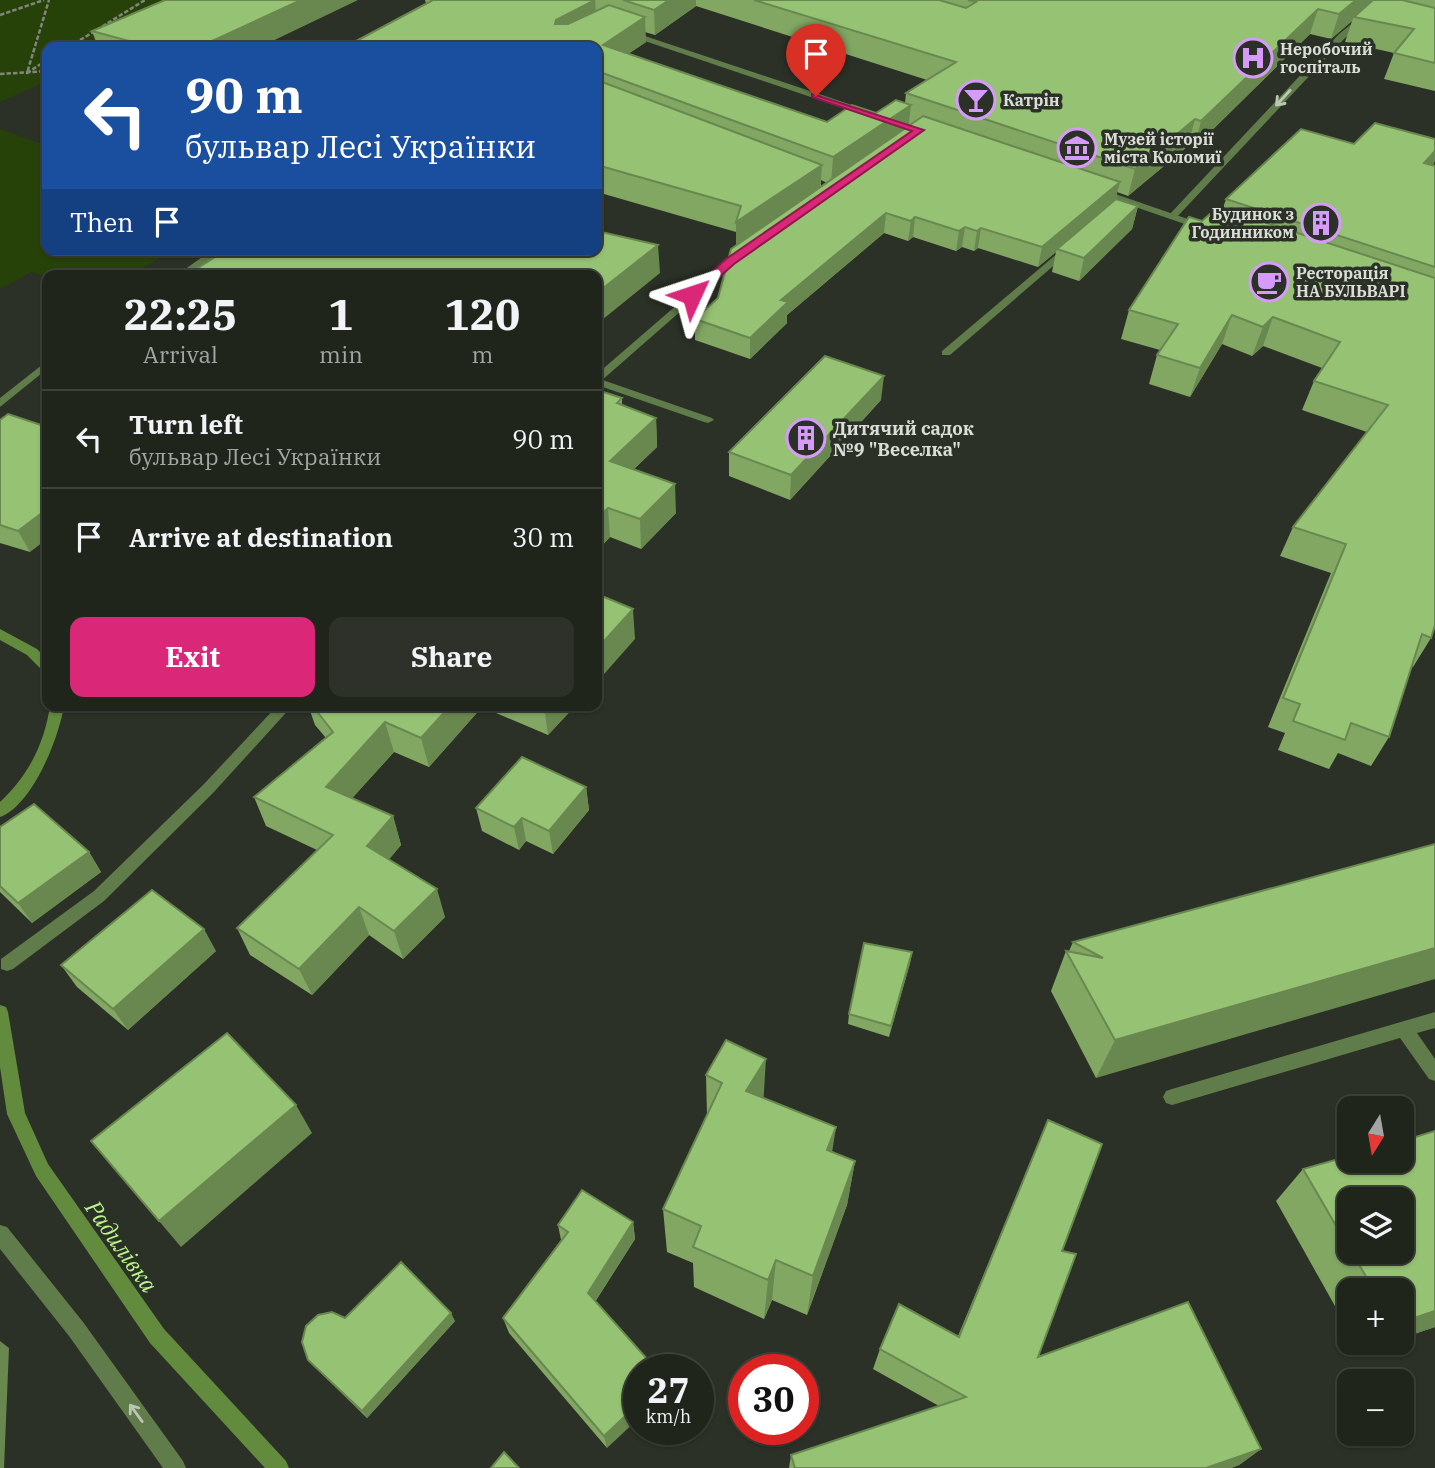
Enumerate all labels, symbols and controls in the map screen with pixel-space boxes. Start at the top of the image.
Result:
pin [786,24,846,96]
icon: arrive [797,35,835,73]
hospital icon: Неробочий госпіталь [1232,37,1274,79]
place label: Неробочий госпіталь [1280,39,1373,77]
text: 90 m [185,63,303,126]
icon: left [70,70,161,161]
bar icon: Катрін [955,79,997,121]
one-way arrow [1274,89,1291,106]
place label: Катрін [1003,90,1060,110]
text: бульвар Лесі Українки [185,125,536,167]
museum icon: Музей історії міста Коломиї [1056,127,1098,169]
place label: Музей історії міста Коломиї [1104,129,1222,167]
building icon: Будинок з Годинником [1300,202,1342,244]
icon: arrive [148,203,186,241]
place label: Будинок з Годинником [1192,204,1294,242]
text: Then [70,205,134,239]
position arrow [655,258,729,332]
cafe icon: Ресторація НА БУЛЬВАРІ [1248,261,1290,303]
place label: Ресторація НА БУЛЬВАРІ [1296,263,1406,301]
text: 22:25 [124,287,237,342]
text: 1 [328,287,354,342]
text: 120 [445,287,520,342]
text: Arrival [143,339,218,369]
text: min [319,339,363,369]
text: m [471,339,493,369]
text: Turn left [129,407,243,441]
building icon: Дитячий садок №9 "Веселка" [785,417,827,459]
place label: Дитячий садок №9 "Веселка" [833,417,974,461]
icon: left [70,420,108,458]
text: 90 m [512,422,574,456]
text: бульвар Лесі Українки [129,441,381,471]
icon: arrive [70,518,108,556]
text: Arrive at destination [129,520,393,554]
text: 30 m [512,520,574,554]
button: Exit [70,617,315,697]
button: Share [329,617,574,697]
north arrow [1337,1096,1414,1172]
map controls [1337,1096,1414,1446]
button: layers [1337,1187,1414,1264]
water label: Радилівка [79,1193,165,1298]
button: + [1337,1278,1414,1355]
speed limit sign: 30 [728,1354,819,1445]
text: 27 [647,1367,690,1413]
button: − [1337,1369,1414,1446]
one-way arrow [129,1404,143,1423]
text: km/h [646,1405,691,1428]

